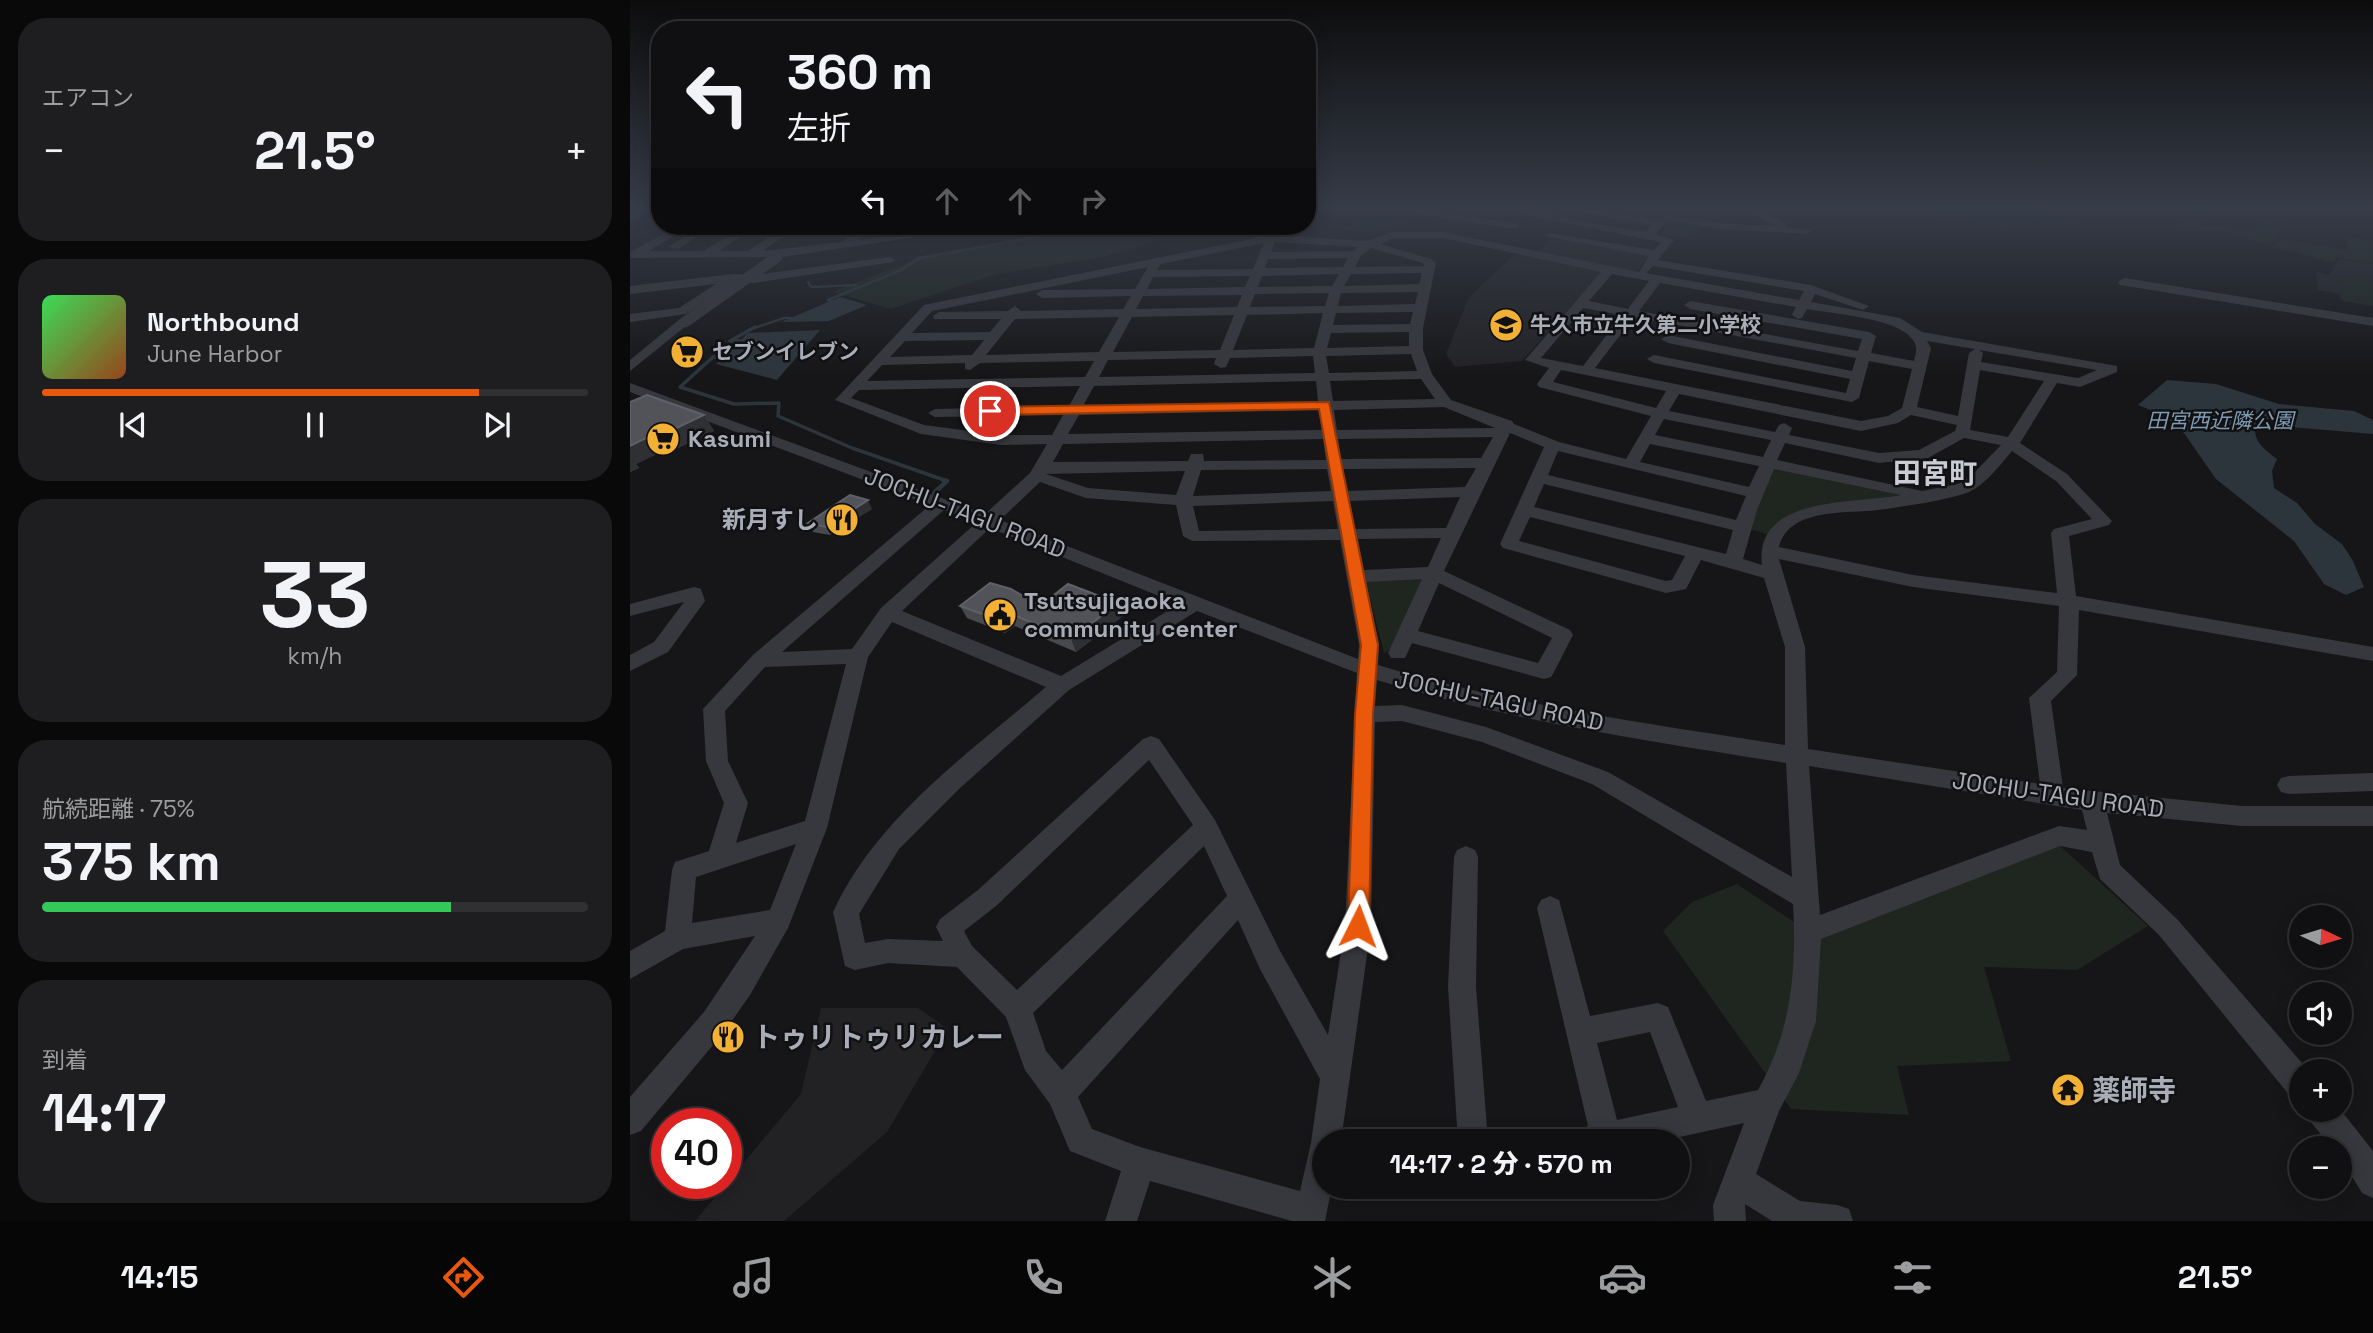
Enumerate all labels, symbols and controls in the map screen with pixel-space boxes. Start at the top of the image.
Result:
text: 360 m [787,41,933,103]
icon: left [672,49,763,140]
text: エアコン [42,83,134,113]
text: 左折 [787,108,851,148]
text: 21.5° [254,118,376,184]
text: − [42,127,66,175]
text: + [564,127,588,175]
icon: left [855,182,893,220]
icon: ahead [928,182,966,220]
icon: ahead [1001,182,1039,220]
icon: right [1074,182,1112,220]
text: Northbound [147,305,300,339]
school or university icon: 牛久市立牛久第二小学校 [1487,306,1525,344]
place label: 牛久市立牛久第二小学校 [1530,311,1761,338]
supermarket icon: セブンイレブン [668,333,706,371]
place label: セブンイレブン [712,338,859,365]
text: June Harbor [147,339,282,369]
pin [960,381,1020,441]
icon: arrive [971,392,1009,430]
icon: previous [114,406,152,444]
icon: pause [296,406,334,444]
icon: next [478,406,516,444]
water label: 田宮西近隣公園 [2147,407,2296,434]
supermarket icon: Kasumi [644,420,682,458]
place label: Kasumi [688,423,771,454]
district label: 田宮町 [1893,455,1977,491]
street label: JOCHU-TAGU ROAD [860,460,1070,565]
restaurant icon: 新月すし [823,501,861,539]
place label: 新月すし [722,504,818,535]
text: 33 [260,537,370,654]
place label: Tsutsujigaoka community center [1024,585,1238,644]
public building icon: Tsutsujigaoka community center [981,596,1019,634]
text: km/h [288,641,342,671]
street label: JOCHU-TAGU ROAD [1392,663,1607,738]
street label: JOCHU-TAGU ROAD [1950,764,2166,825]
text: 航続距離 · 75% [42,794,195,824]
text: 375 km [42,829,221,895]
position arrow [1321,889,1395,963]
north arrow [2289,905,2352,968]
map controls [2289,905,2352,1199]
button: sound [2289,982,2352,1045]
restaurant icon: トゥリトゥリカレー [709,1018,747,1056]
place label: トゥリトゥリカレー [752,1019,1004,1055]
text: 到着 [42,1045,88,1075]
button: + [2289,1059,2352,1122]
temple icon: 薬師寺 [2049,1071,2087,1109]
place label: 薬師寺 [2092,1072,2176,1108]
text: 14:17 [42,1080,166,1146]
speed limit sign: 40 [651,1108,742,1199]
button: − [2289,1136,2352,1199]
text: 14:17 · 2 分 · 570 m [1389,1147,1613,1181]
icon: directions [439,1253,488,1302]
icon: music [729,1253,778,1302]
icon: phone [1019,1253,1068,1302]
icon: climate [1308,1253,1357,1302]
icon: car [1598,1253,1647,1302]
icon: filters [1888,1253,1937,1302]
text: 14:15 [120,1257,198,1297]
text: 21.5° [2178,1257,2253,1297]

